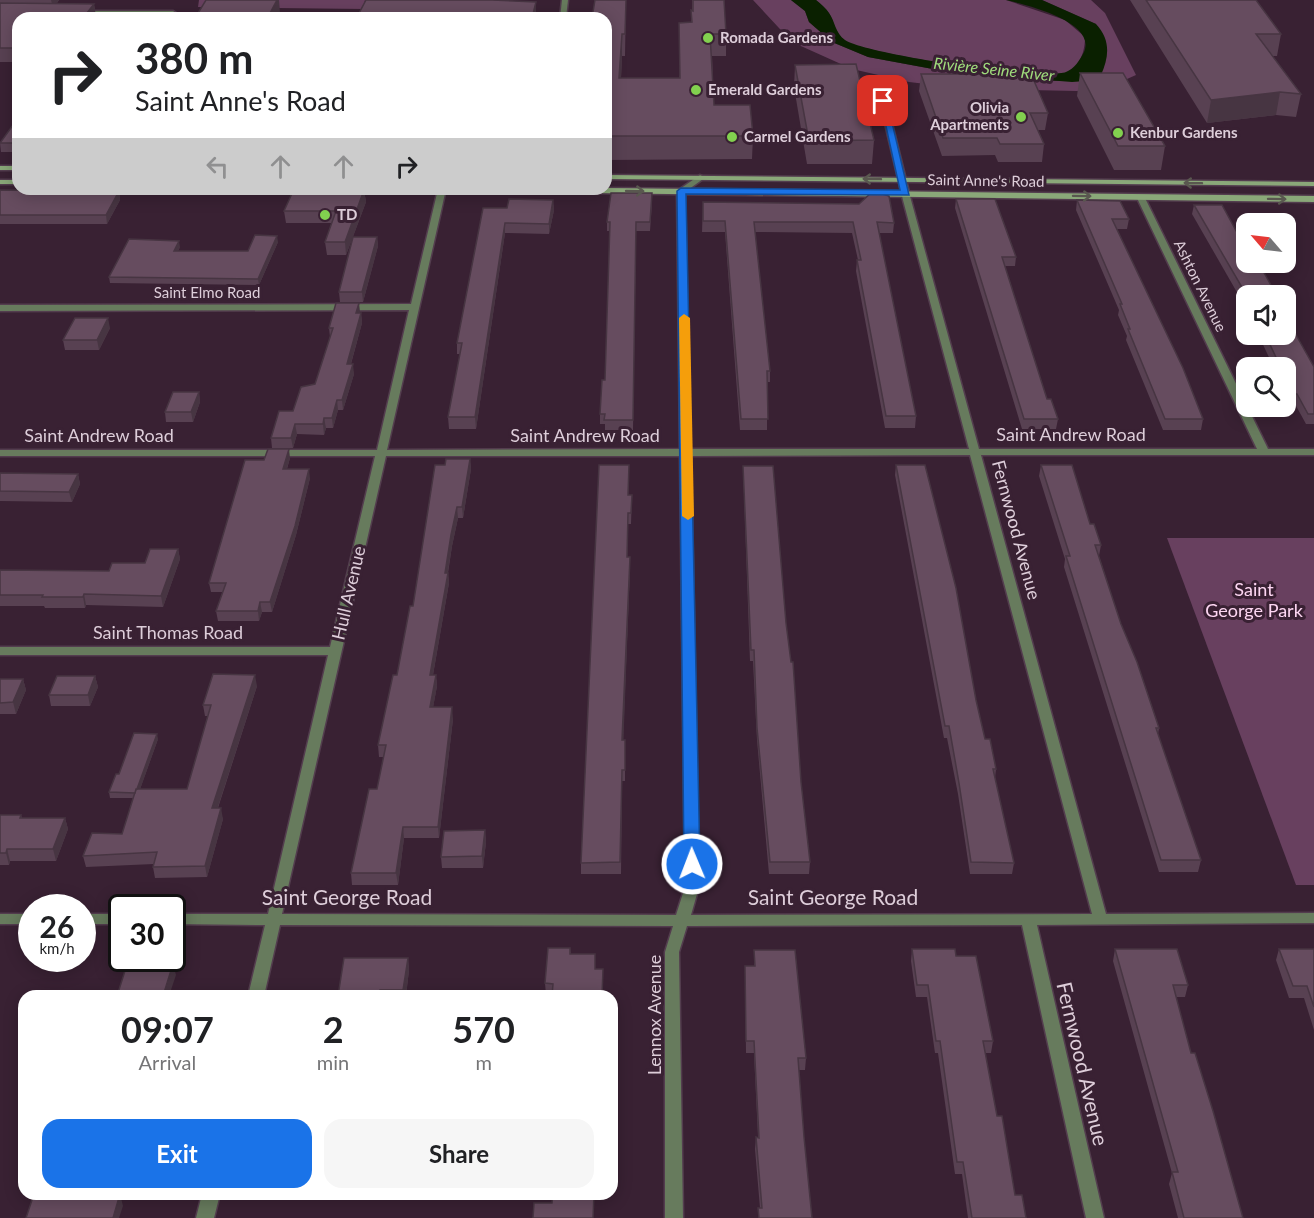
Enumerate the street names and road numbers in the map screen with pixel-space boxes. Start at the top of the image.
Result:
street label: Saint Anne's Road [927,170,1045,190]
street label: Ashton Avenue [1171,237,1231,335]
street label: Saint Elmo Road [154,283,260,301]
street label: Saint Andrew Road [996,423,1146,445]
street label: Saint Andrew Road [24,424,174,446]
street label: Saint Andrew Road [510,424,660,446]
street label: Fernwood Avenue [988,458,1046,602]
street label: Hull Avenue [327,544,370,642]
street label: Saint Thomas Road [93,621,243,643]
street label: Saint George Road [262,884,432,909]
street label: Saint George Road [748,884,918,909]
street label: Lennox Avenue [643,955,665,1075]
street label: Fernwood Avenue [1052,979,1114,1148]

